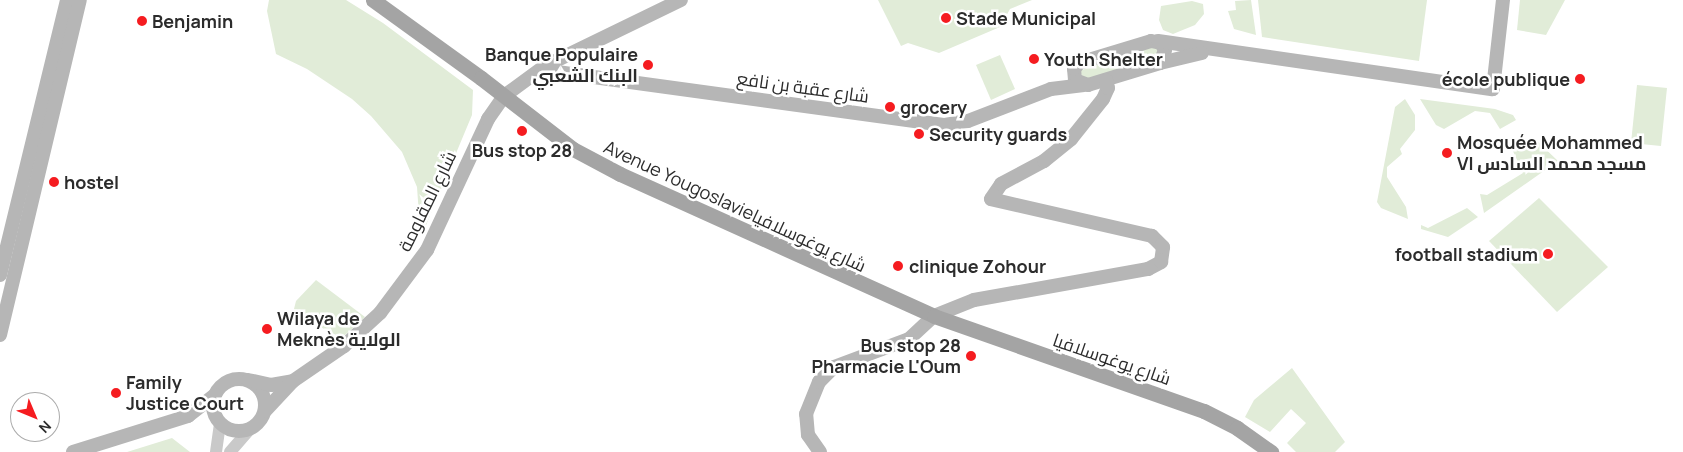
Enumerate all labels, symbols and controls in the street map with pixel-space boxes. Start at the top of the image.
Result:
place label: Stade Municipal [956,7,1096,29]
place label: Benjamin [152,10,233,32]
marker: Stade Municipal [940,12,952,24]
marker: Benjamin [136,15,148,27]
place label: Banque Populaire البنك الشعبي [485,44,638,86]
place label: Youth Shelter [1044,48,1163,70]
marker: Youth Shelter [1028,53,1040,65]
marker: Banque Populaire البنك الشعبي [642,59,654,71]
street label: شارع عقبة بن نافع [735,67,871,107]
place label: école publique [1442,68,1570,90]
marker: école publique [1574,73,1586,85]
place label: grocery [900,96,967,118]
marker: grocery [884,101,896,113]
place label: Security guards [929,123,1067,145]
marker: Bus stop 28 [516,125,528,137]
marker: Security guards [913,128,925,140]
place label: Mosquée Mohammed VI مسجد محمد السادس [1457,132,1646,174]
street label: Avenue Yougoslavieشارع يوغوسلافيا [601,136,869,276]
place label: Bus stop 28 [472,139,572,161]
street label: شارع المقاومة [393,147,461,255]
marker: Mosquée Mohammed VI مسجد محمد السادس [1441,147,1453,159]
place label: hostel [64,171,119,193]
marker: hostel [48,176,60,188]
place label: football stadium [1395,243,1538,265]
marker: football stadium [1542,248,1554,260]
place label: clinique Zohour [909,255,1046,277]
marker: clinique Zohour [891,259,905,273]
place label: Wilaya de Meknès الولاية [277,308,401,350]
marker: Wilaya de Meknès الولاية [261,323,273,335]
street label: شارع يوغوسلافيا [1050,329,1174,389]
place label: Bus stop 28 Pharmacie L'Oum [812,335,961,378]
marker: Bus stop 28 Pharmacie L'Oum [965,350,977,362]
place label: Family Justice Court [126,372,244,414]
marker: Family Justice Court [110,387,122,399]
north arrow [10,392,60,442]
text: N [35,417,56,438]

